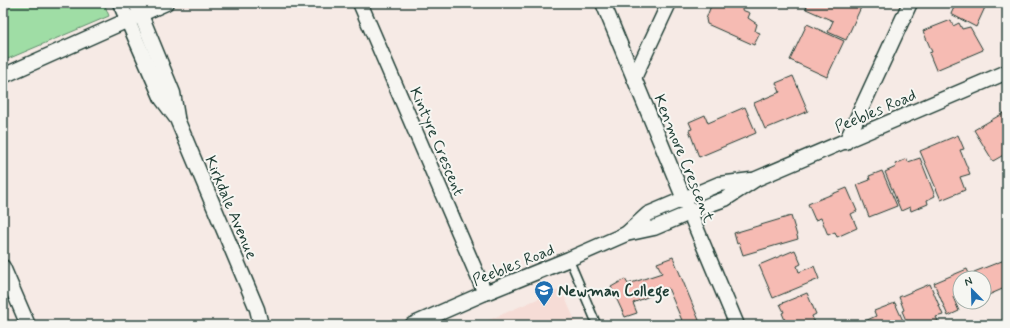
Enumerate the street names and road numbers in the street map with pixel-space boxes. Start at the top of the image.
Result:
street label: Kintyre Crescent [404,84,469,199]
street label: Peebles Road [832,85,920,138]
street label: Kenmore Crescent [648,91,719,226]
street label: Kirkdale Avenue [199,153,262,263]
street label: Peebles Road [469,239,558,291]

